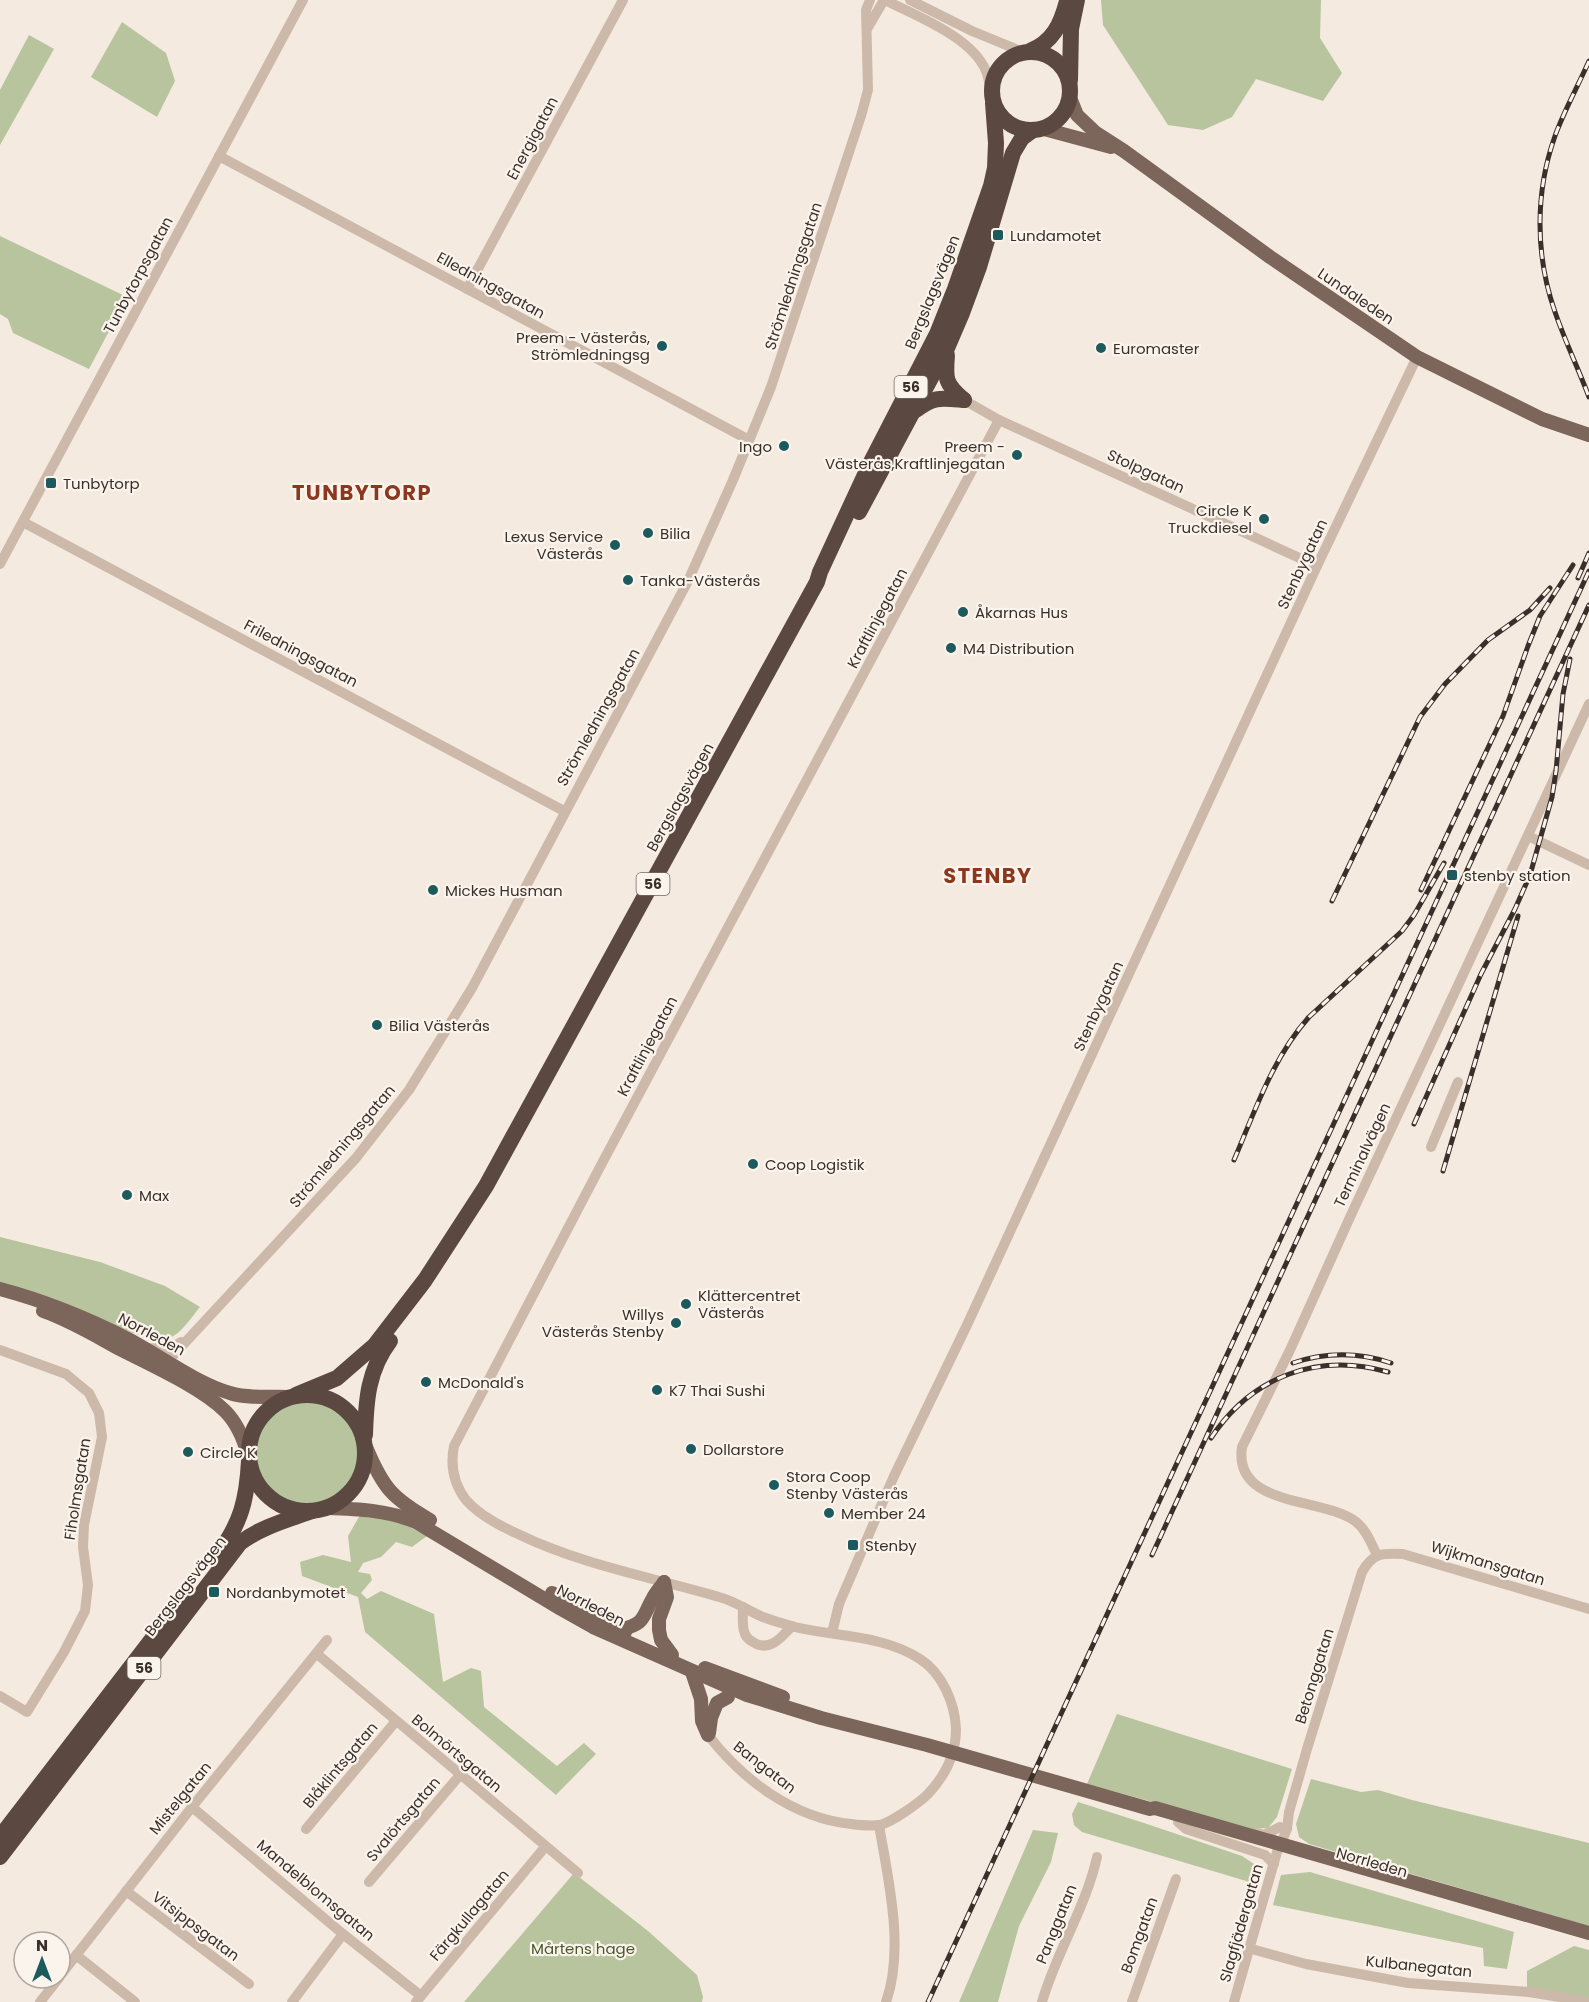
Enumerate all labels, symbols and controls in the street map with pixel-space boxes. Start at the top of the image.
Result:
street label: Energigatan [501,93,563,183]
street label: Strömledningsgatan [759,199,827,353]
street label: Tunbytorpsgatan [98,213,178,337]
place label: Lundamotet [1010,225,1101,246]
marker: Lundamotet [991,228,1005,242]
street label: Bergslagsvägen [900,232,964,352]
street label: Elledningsgatan [433,247,549,323]
street label: Lundaleden [1314,263,1398,329]
place label: Preem - Västerås, Strömledningsg [516,327,650,365]
place label: Euromaster [1113,338,1200,359]
marker: Preem - Västerås, Strömledningsg [655,339,669,353]
marker: Euromaster [1094,341,1108,355]
road number: 56 [894,376,928,398]
place label: Ingo [739,436,772,457]
place label: Preem - Västerås,Kraftlinjegatan [825,436,1005,474]
marker: Ingo [777,439,791,453]
street label: Stolpgatan [1104,444,1188,498]
marker: Preem - Västerås,Kraftlinjegatan [1010,448,1024,462]
place label: Tunbytorp [63,473,140,494]
marker: Tunbytorp [44,476,58,490]
district label: TUNBYTORP [292,478,432,507]
place label: Circle K Truckdiesel [1168,500,1252,538]
marker: Circle K Truckdiesel [1257,512,1271,526]
street label: Stenbygatan [1272,516,1332,612]
place label: Bilia [660,523,690,544]
place label: Lexus Service Västerås [504,526,603,564]
marker: Bilia [641,526,655,540]
marker: Lexus Service Västerås [608,538,622,552]
street label: Kraftlinjegatan [842,564,912,672]
place label: Tanka-Västerås [640,570,761,591]
marker: Tanka-Västerås [621,573,635,587]
place label: Åkarnas Hus [975,602,1068,623]
marker: Åkarnas Hus [956,605,970,619]
street label: Friledningsgatan [240,614,362,692]
place label: M4 Distribution [963,638,1074,659]
marker: M4 Distribution [944,641,958,655]
street label: Strömledningsgatan [551,644,645,790]
street label: Bergslagsvägen [641,739,719,855]
district label: STENBY [943,861,1033,890]
place label: stenby station [1464,865,1571,886]
marker: stenby station [1445,868,1459,882]
road number: 56 [636,873,670,895]
place label: Mickes Husman [445,880,563,901]
marker: Mickes Husman [426,883,440,897]
street label: Stenbygatan [1068,958,1128,1054]
street label: Kraftlinjegatan [612,992,682,1100]
place label: Bilia Västerås [389,1015,490,1036]
marker: Bilia Västerås [370,1018,384,1032]
street label: Strömledningsgatan [284,1080,400,1212]
street label: Terminalvägen [1329,1099,1395,1211]
place label: Coop Logistik [765,1154,865,1175]
marker: Coop Logistik [746,1157,760,1171]
place label: Max [139,1185,169,1206]
marker: Max [120,1188,134,1202]
place label: Klättercentret Västerås [698,1285,800,1323]
marker: Klättercentret Västerås [679,1297,693,1311]
place label: Willys Västerås Stenby [542,1304,665,1342]
street label: Norrleden [115,1308,189,1360]
marker: Willys Västerås Stenby [669,1316,683,1330]
place label: McDonald's [438,1372,524,1393]
marker: McDonald's [419,1375,433,1389]
place label: K7 Thai Sushi [669,1380,765,1401]
marker: K7 Thai Sushi [650,1383,664,1397]
street label: Fiholmsgatan [59,1437,95,1541]
place label: Dollarstore [703,1439,784,1460]
place label: Circle K [200,1442,256,1463]
marker: Dollarstore [684,1442,698,1456]
marker: Circle K [181,1445,195,1459]
place label: Stora Coop Stenby Västerås [786,1466,908,1504]
marker: Stora Coop Stenby Västerås [767,1478,781,1492]
place label: Member 24 [841,1503,926,1524]
marker: Member 24 [822,1506,836,1520]
street label: Bergslagsvägen [139,1532,231,1640]
place label: Stenby [865,1535,917,1556]
street label: Wijkmansgatan [1428,1536,1548,1590]
marker: Stenby [846,1538,860,1552]
street label: Norrleden [554,1579,628,1631]
place label: Nordanbymotet [226,1582,345,1603]
marker: Nordanbymotet [207,1585,221,1599]
street label: Betonggatan [1290,1626,1338,1726]
road number: 56 [128,1657,160,1679]
street label: Bolmörtsgatan [407,1709,507,1797]
street label: Blåklintsgatan [298,1717,382,1813]
street label: Bangatan [729,1736,801,1798]
street label: Mistelgatan [144,1757,216,1839]
street label: Svalörtsgatan [361,1772,445,1866]
street label: Mandelblomsgatan [253,1834,379,1946]
street label: Norrleden [1334,1842,1410,1882]
street label: Slagfjädergatan [1214,1861,1268,1985]
street label: Färgkullagatan [424,1865,514,1965]
street label: Panggatan [1031,1881,1081,1967]
street label: Vitsippsgatan [148,1886,244,1966]
street label: Bomgatan [1115,1894,1163,1976]
north arrow [12,1930,72,1990]
text: N [36,1934,48,1957]
park label: Mårtens hage [531,1938,635,1959]
street label: Kulbanegatan [1365,1950,1473,1982]

